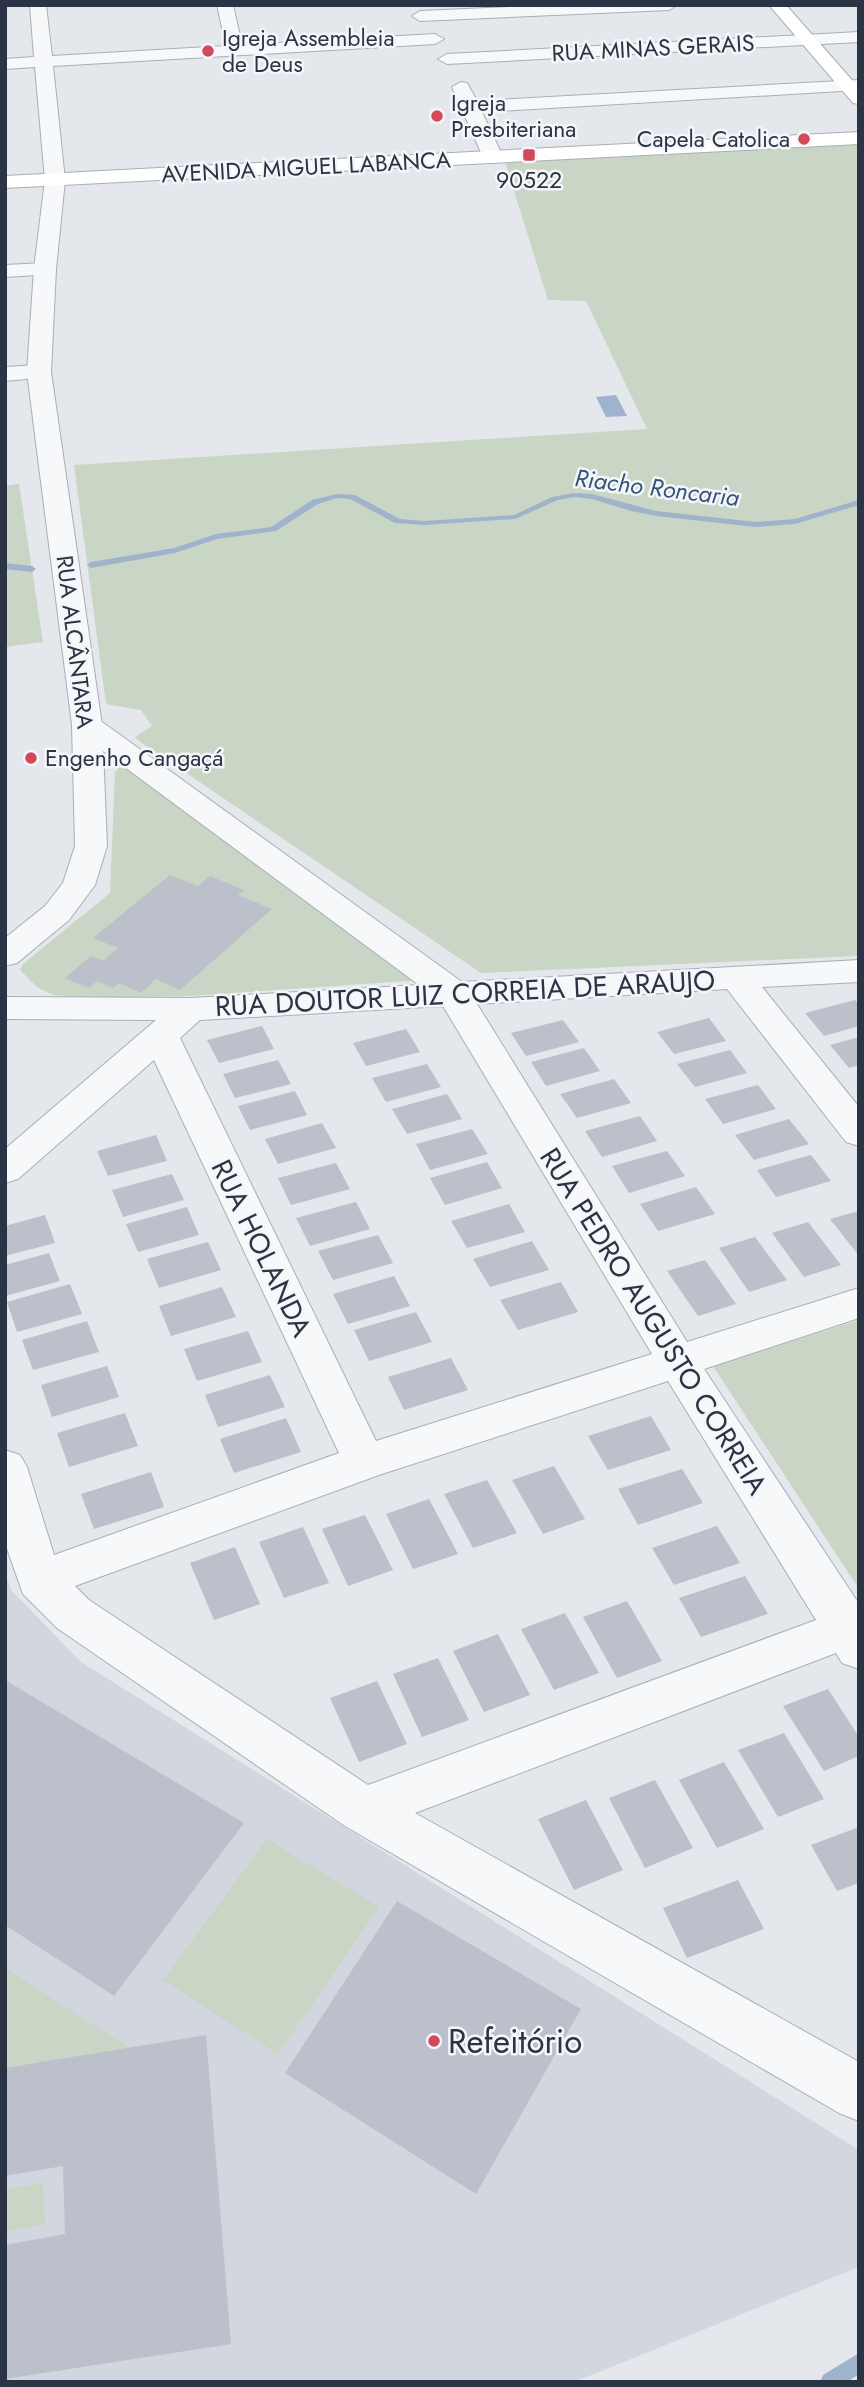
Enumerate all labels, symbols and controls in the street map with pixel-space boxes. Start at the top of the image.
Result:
place label: Igreja Assembleia de Deus [222,21,395,81]
street label: RUA MINAS GERAIS [551,26,755,70]
marker: Igreja Assembleia de Deus [200,43,216,59]
place label: Igreja Presbiteriana [451,86,576,146]
marker: Igreja Presbiteriana [429,108,445,124]
place label: Capela Catolica [637,122,790,156]
marker: Capela Catolica [796,131,812,147]
street label: AVENIDA MIGUEL LABANCA [160,142,452,192]
marker: 90522 [521,147,537,163]
place label: 90522 [496,163,562,197]
water label: Riacho Roncaria [573,460,741,515]
street label: RUA ALCÂNTARA [48,553,103,731]
place label: Engenho Cangaçá [45,741,224,775]
marker: Engenho Cangaçá [23,750,39,766]
street label: RUA DOUTOR LUIZ CORREIA DE ARAUJO [214,960,716,1027]
street label: RUA PEDRO AUGUSTO CORREIA [530,1140,778,1503]
street label: RUA HOLANDA [201,1153,322,1344]
place label: Refeitório [448,2018,582,2065]
marker: Refeitório [426,2033,442,2049]

